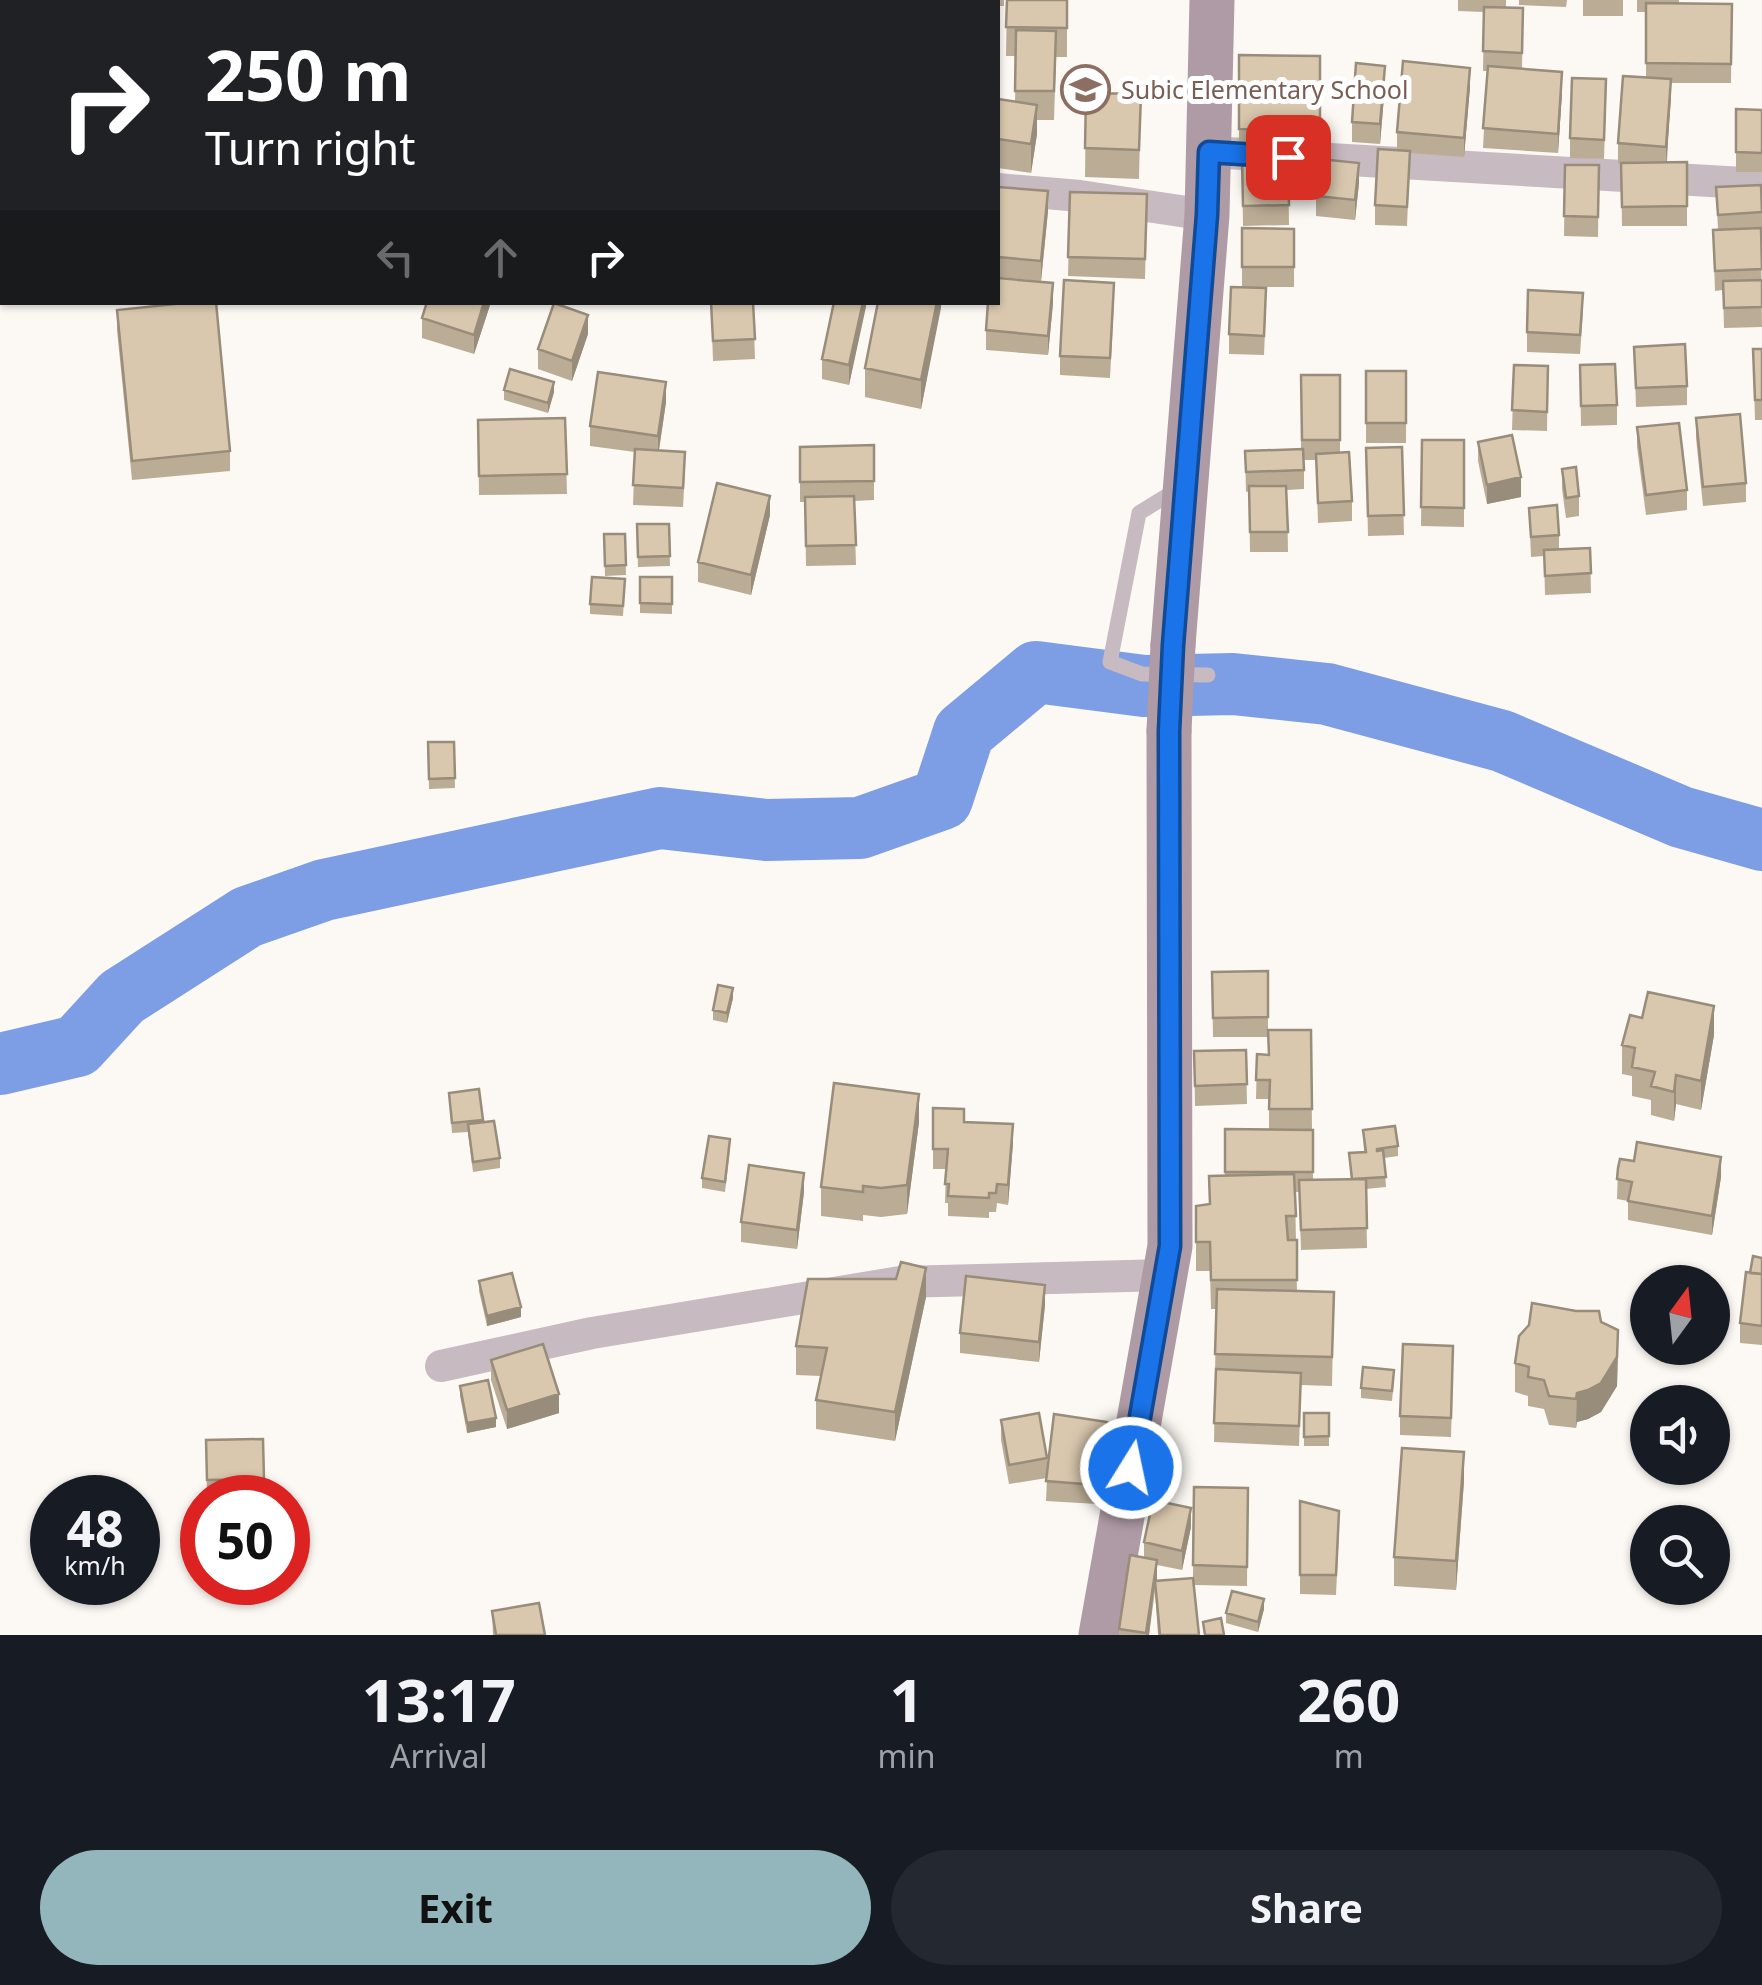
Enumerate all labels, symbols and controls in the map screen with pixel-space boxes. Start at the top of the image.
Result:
text: 250 m [205,26,412,122]
icon: right [40,40,170,170]
school or university icon: Subic Elementary School [1060,63,1112,115]
place label: Subic Elementary School [1121,72,1408,106]
pin [1246,115,1331,200]
text: Turn right [205,117,416,178]
icon: arrive [1261,130,1316,185]
icon: left [368,230,423,285]
icon: ahead [473,230,528,285]
icon: right [578,230,633,285]
north arrow [1630,1265,1730,1365]
map controls [1630,1265,1730,1605]
button: sound [1630,1385,1730,1485]
position arrow [1079,1416,1183,1520]
speed limit sign: 50 [180,1475,310,1605]
text: 48 [66,1494,124,1562]
button: search [1630,1505,1730,1605]
text: km/h [64,1548,126,1582]
text: 13:17 [362,1658,516,1740]
text: 1 [889,1658,924,1740]
text: 260 [1297,1658,1400,1740]
text: Arrival [390,1734,488,1777]
text: min [878,1734,936,1777]
text: m [1334,1734,1364,1777]
button: Exit [40,1850,871,1965]
button: Share [891,1850,1722,1965]

